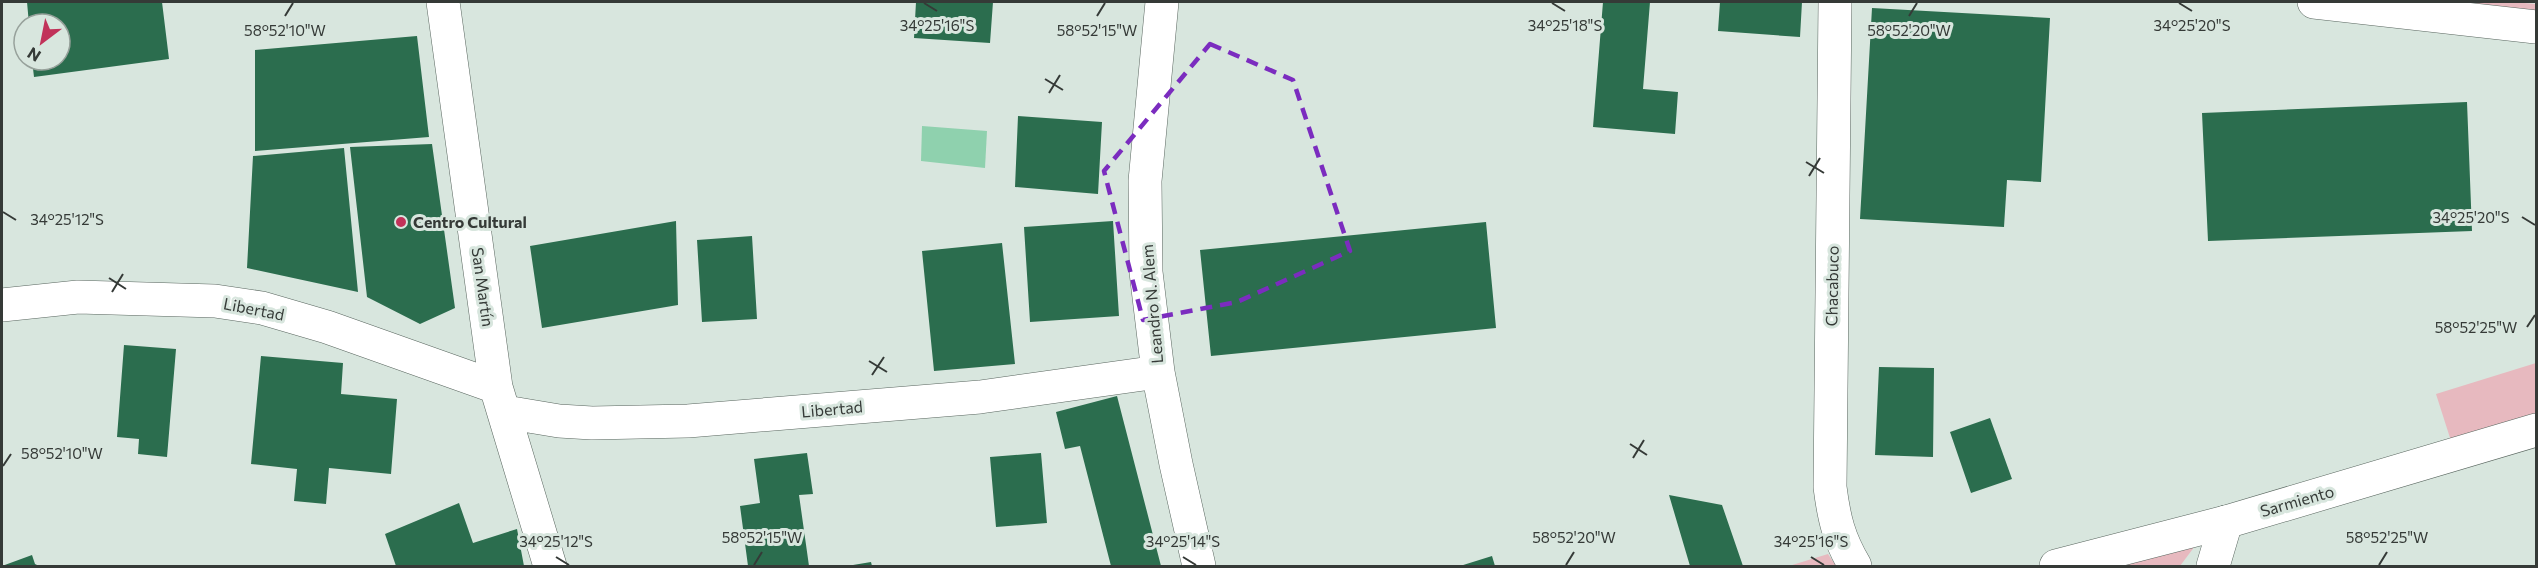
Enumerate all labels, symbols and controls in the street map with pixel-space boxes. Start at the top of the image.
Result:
north arrow [12,12,72,72]
text: 34°25'16"S [900,16,974,34]
text: 34°25'18"S [1528,16,1602,34]
text: 34°25'20"S [2154,16,2231,34]
text: 58°52'10"W [244,21,326,39]
text: 58°52'15"W [1057,21,1137,39]
text: 58°52'20"W [1867,21,1951,39]
text: N [24,44,44,66]
text: 34°25'20"S [2433,208,2510,226]
text: 34°25'12"S [30,210,104,228]
place label: Centro Cultural [413,212,527,231]
marker: Centro Cultural [394,215,408,229]
street label: Leandro N. Alem [1137,244,1166,364]
street label: San Martín [469,246,498,328]
street label: Chacabuco [1821,246,1842,326]
street label: Libertad [222,293,286,324]
text: 58°52'25"W [2435,318,2517,336]
street label: Libertad [800,396,864,421]
text: 58°52'10"W [21,444,103,462]
street label: Sarmiento [2258,481,2336,520]
text: 58°52'15"W [722,528,802,546]
text: 58°52'20"W [1532,528,1616,546]
text: 58°52'25"W [2346,528,2428,546]
text: 34°25'12"S [519,532,593,550]
text: 34°25'14"S [1146,532,1220,550]
text: 34°25'16"S [1774,532,1848,550]

